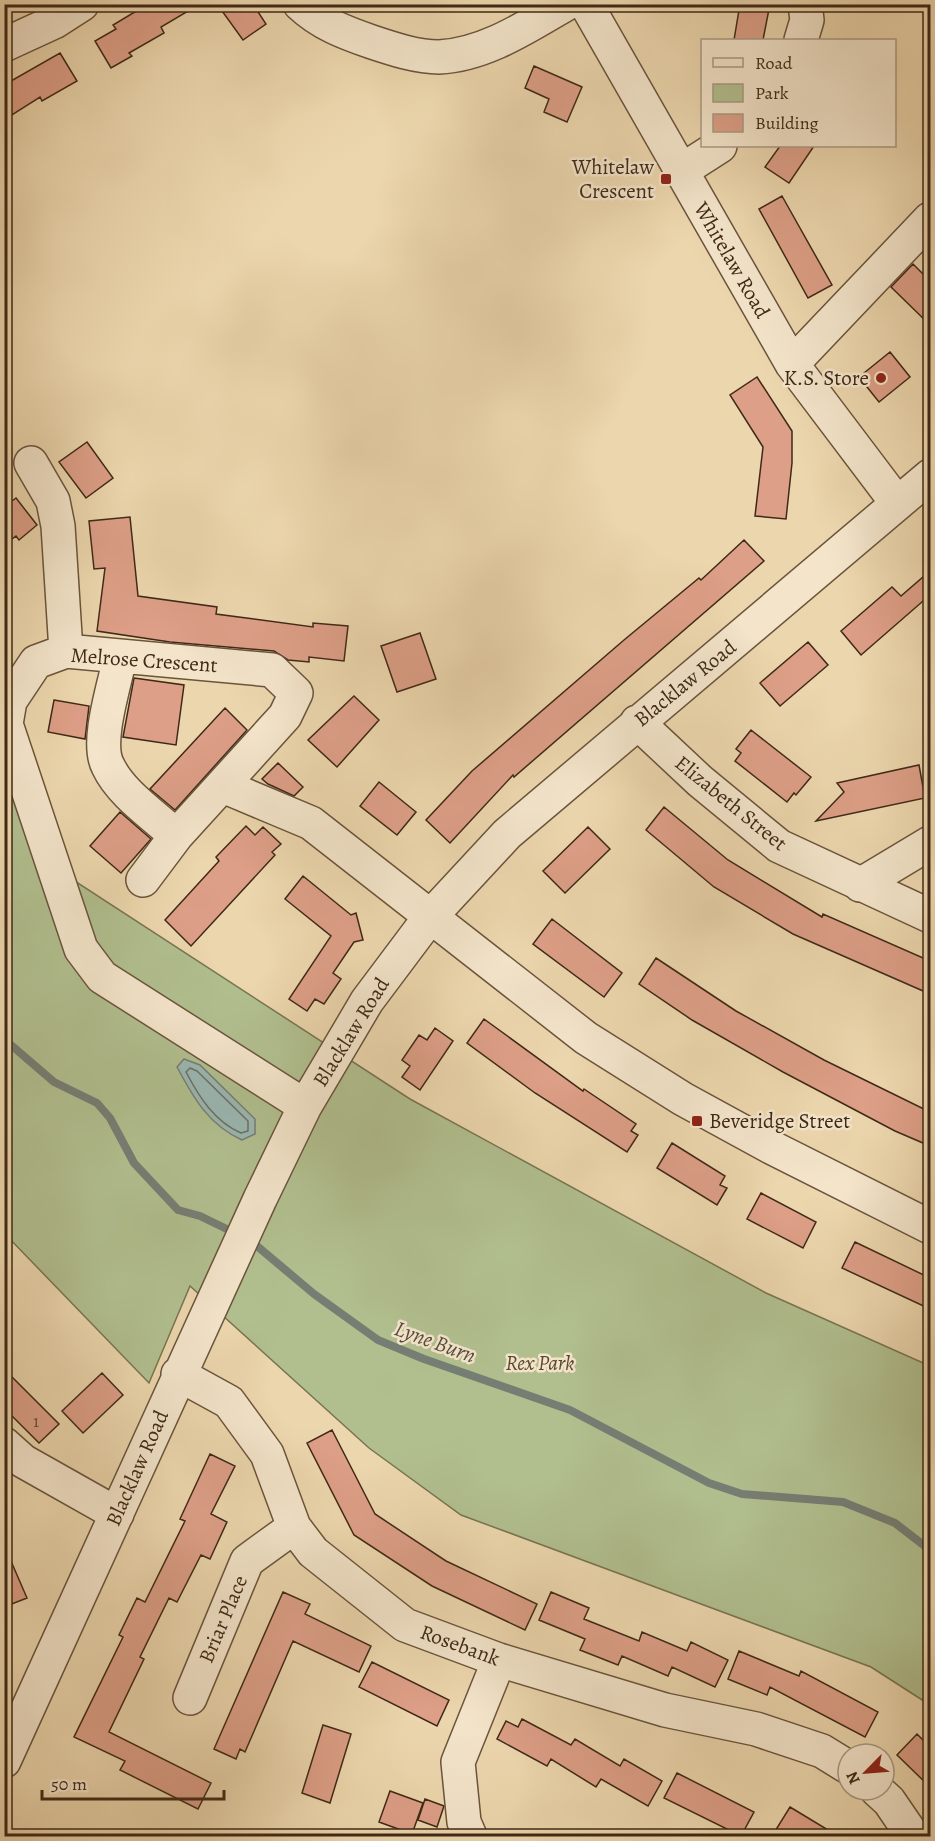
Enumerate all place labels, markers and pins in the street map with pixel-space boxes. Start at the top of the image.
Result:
place label: Whitelaw Crescent [571,153,654,205]
marker: Whitelaw Crescent [659,172,673,186]
place label: K.S. Store [784,364,869,392]
marker: K.S. Store [874,371,888,385]
place label: Beveridge Street [709,1107,850,1135]
marker: Beveridge Street [690,1114,704,1128]

